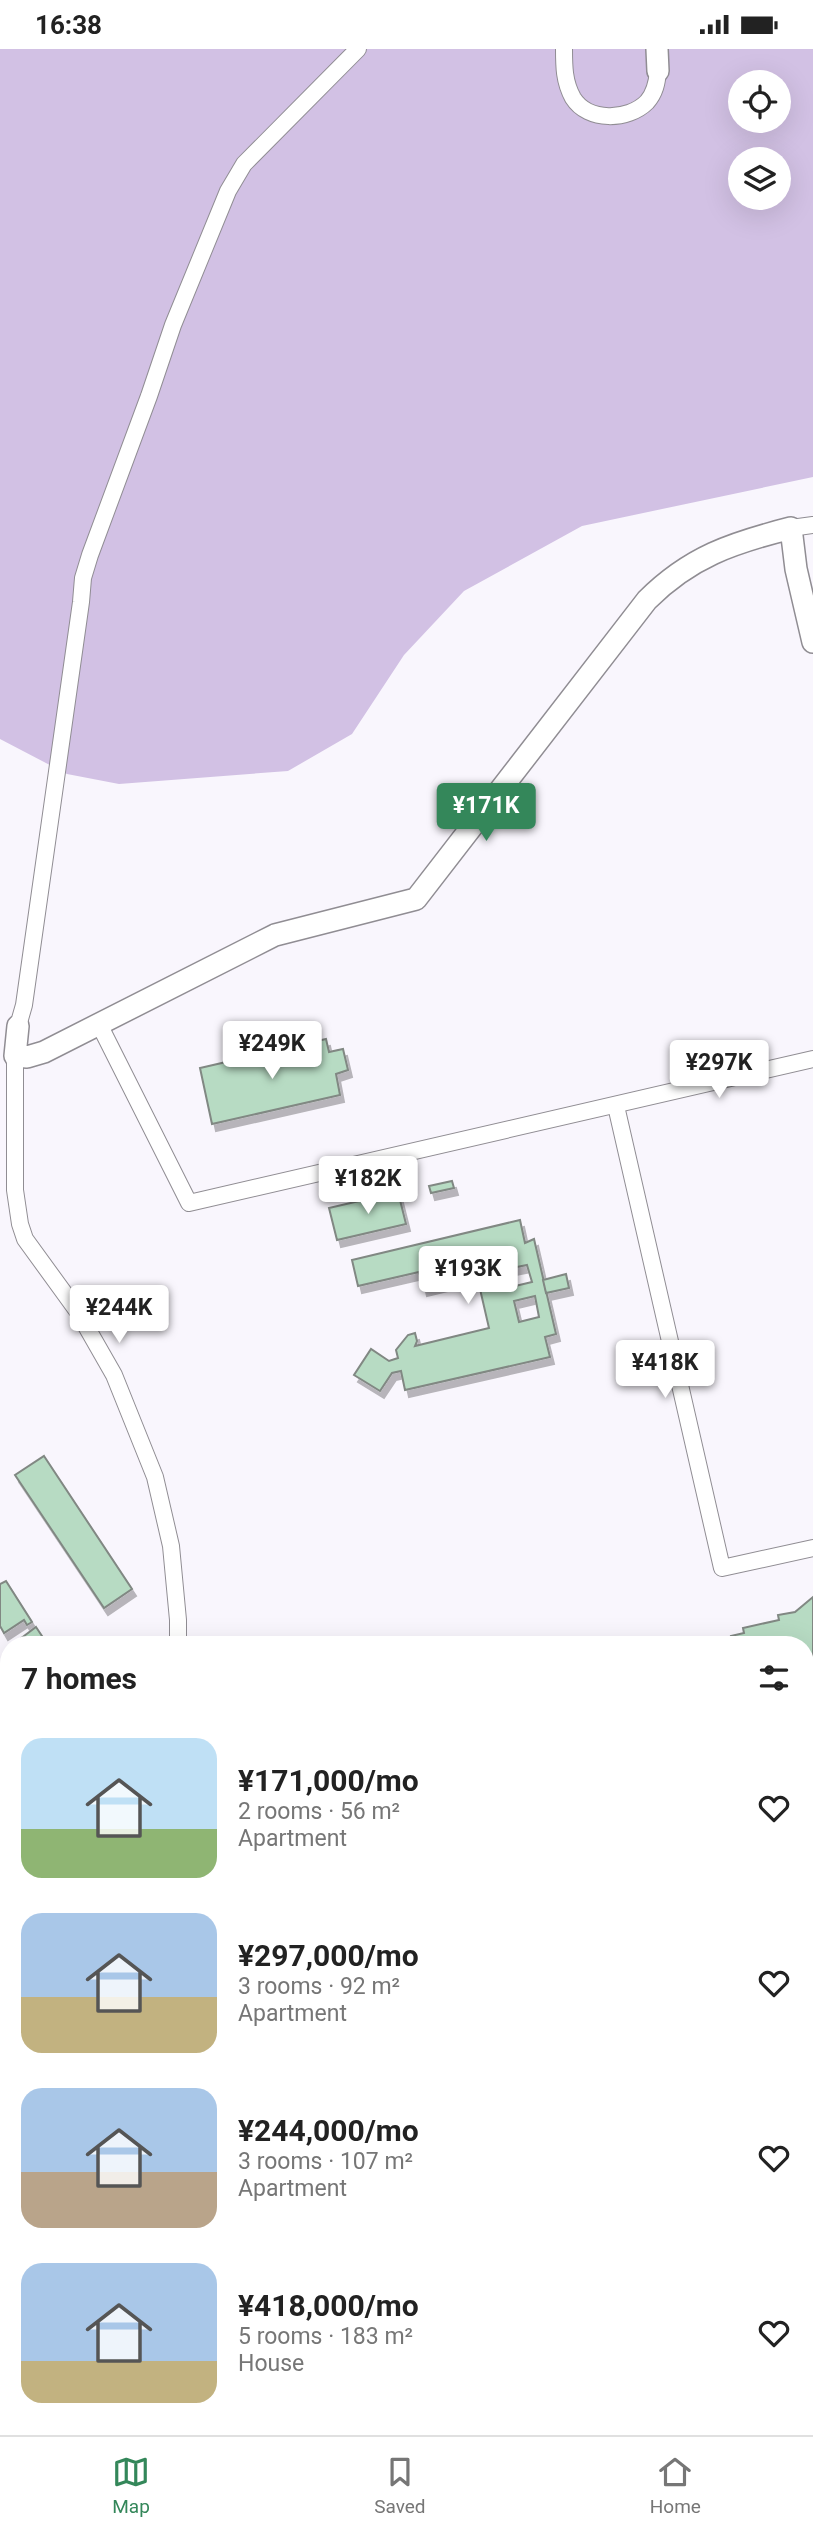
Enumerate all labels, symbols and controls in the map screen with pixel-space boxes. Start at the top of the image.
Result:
text: 16:38 [35,10,102,40]
map controls [728,70,791,210]
button: locate [728,70,791,133]
button: layers [728,147,791,210]
pin: ¥171K [437,783,535,843]
text: ¥171K [453,792,519,819]
pin: ¥249K [223,1021,321,1081]
text: ¥249K [239,1030,305,1057]
pin: ¥297K [670,1041,768,1100]
text: ¥297K [686,1049,752,1076]
pin: ¥182K [319,1157,417,1216]
text: ¥182K [335,1165,401,1192]
pin: ¥193K [419,1247,517,1306]
text: ¥193K [435,1255,501,1282]
pin: ¥244K [70,1285,168,1345]
text: ¥244K [86,1294,152,1321]
pin: ¥418K [616,1341,714,1400]
text: ¥418K [632,1349,698,1376]
icon: filters [755,1659,793,1697]
text: 7 homes [21,1661,137,1696]
text: ¥171,000/mo [238,1763,419,1798]
icon: home [77,1766,161,1850]
icon: heart [755,1789,793,1827]
text: 2 rooms · 56 m² [238,1798,400,1825]
text: Apartment [238,1825,347,1852]
text: ¥297,000/mo [238,1938,419,1973]
icon: home [77,1941,161,2025]
icon: heart [755,1964,793,2002]
text: 3 rooms · 92 m² [238,1973,400,2000]
text: Apartment [238,2000,347,2027]
text: ¥244,000/mo [238,2113,419,2148]
icon: home [77,2116,161,2200]
icon: heart [755,2139,793,2177]
text: 3 rooms · 107 m² [238,2148,413,2175]
text: Apartment [238,2175,347,2202]
text: ¥418,000/mo [238,2288,419,2323]
icon: home [77,2291,161,2375]
icon: heart [755,2314,793,2352]
text: 5 rooms · 183 m² [238,2323,413,2350]
text: House [238,2350,304,2377]
tab: Map [112,2453,150,2518]
tab: Saved [374,2453,426,2518]
tab: Home [650,2453,701,2518]

